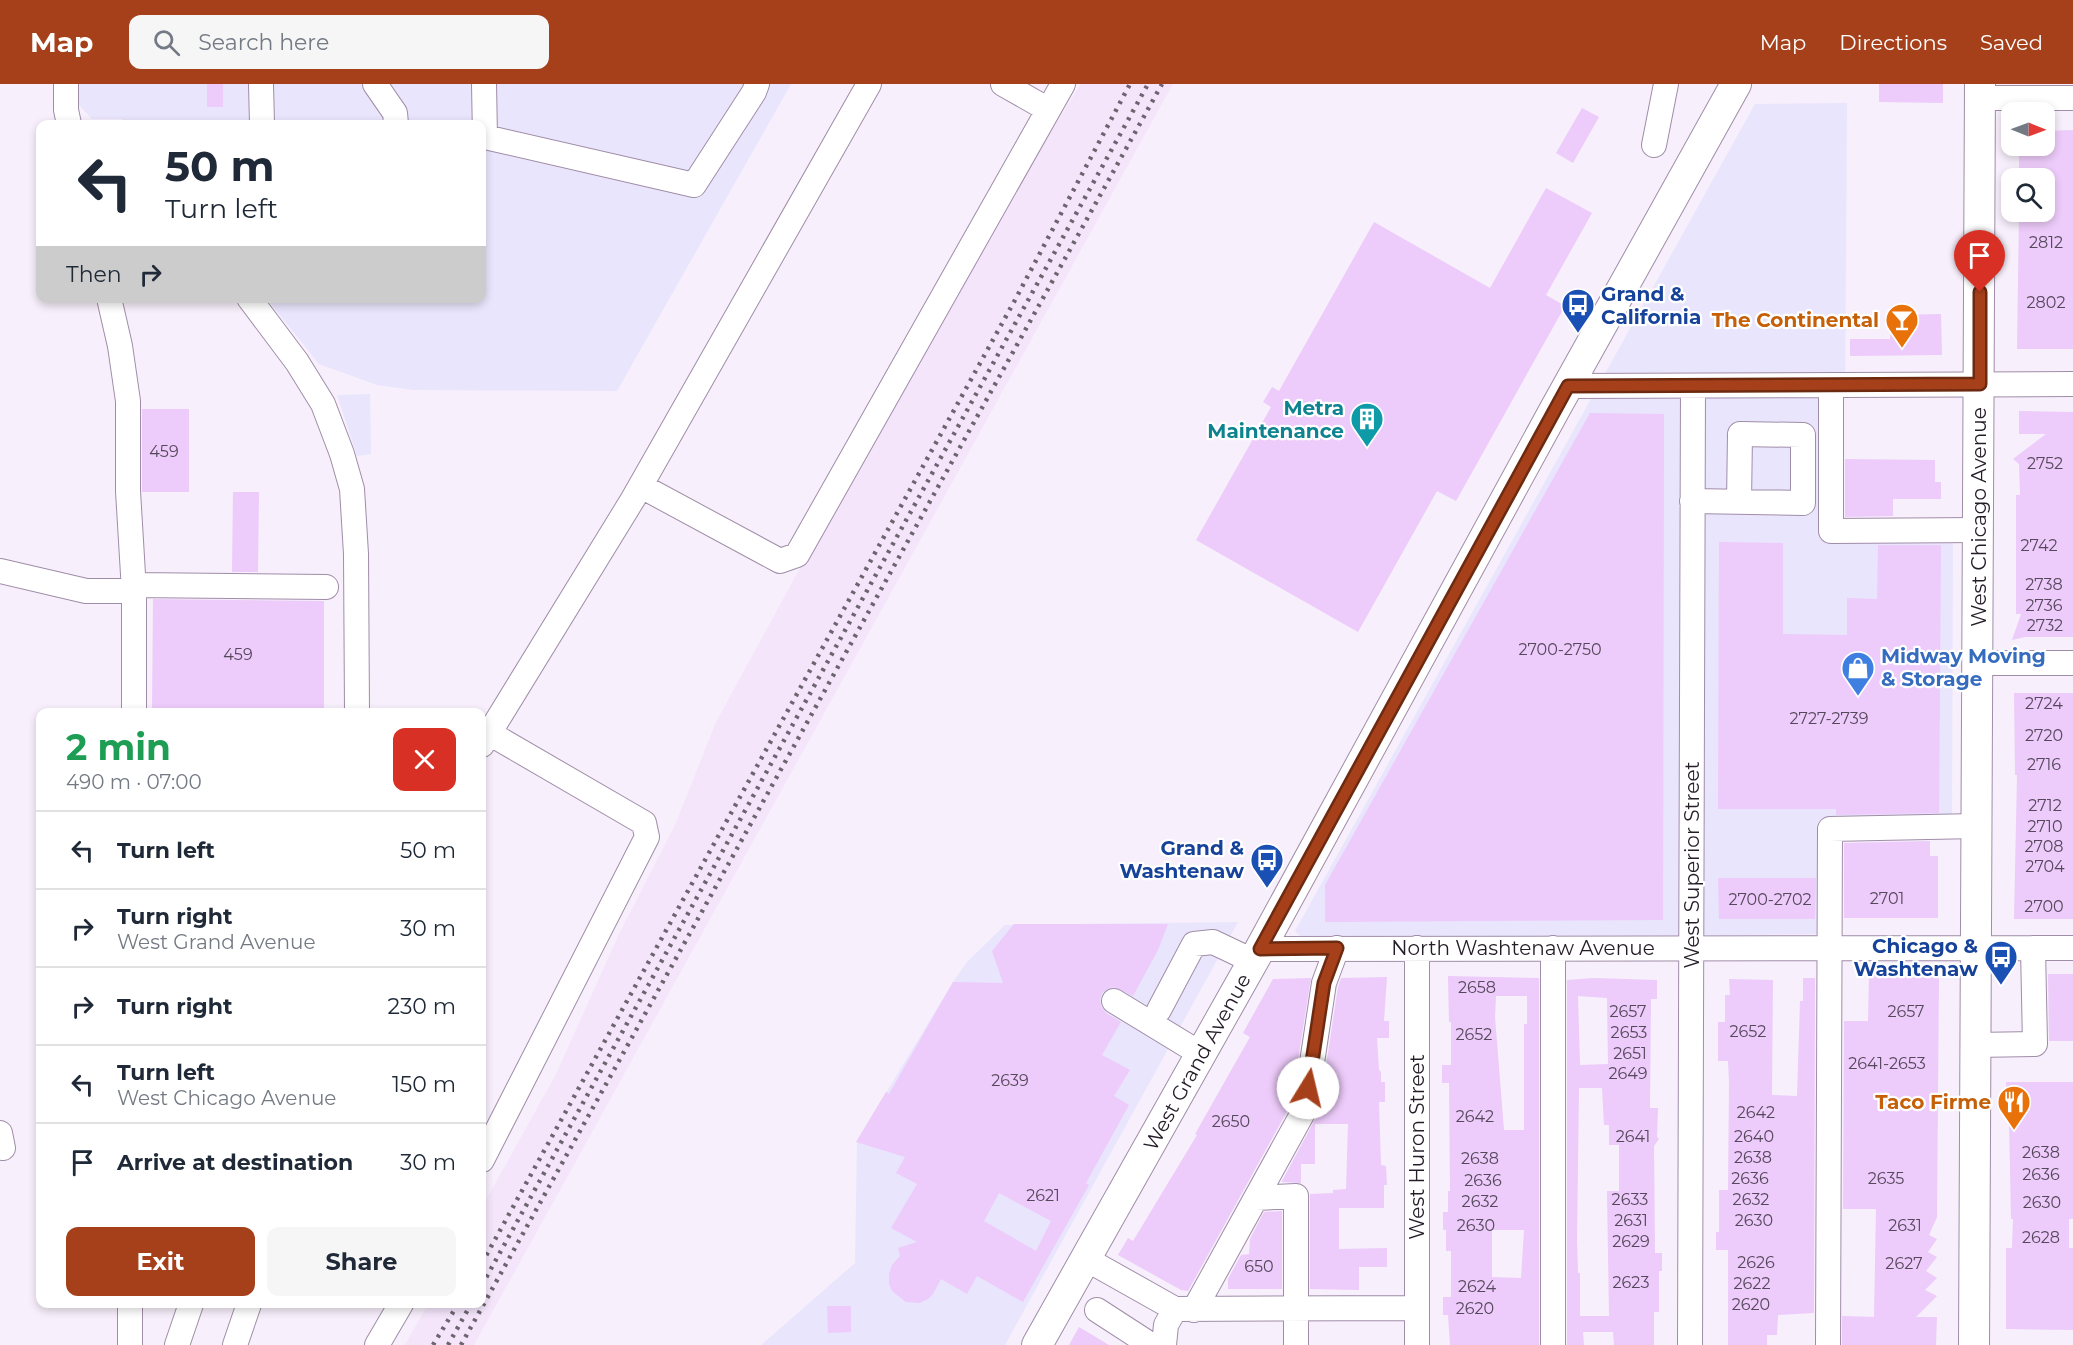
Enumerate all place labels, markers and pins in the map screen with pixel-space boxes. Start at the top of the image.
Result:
pin [1954,230,2005,292]
place label: Grand & California [1601,282,1701,329]
bus stop icon: Grand & California [1560,287,1596,334]
bar icon: The Continental [1884,302,1920,349]
place label: The Continental [1712,308,1879,332]
place label: Metra Maintenance [1207,396,1344,443]
building icon: Metra Maintenance [1349,401,1385,448]
place label: Midway Moving & Storage [1881,644,2046,691]
shop icon: Midway Moving & Storage [1840,650,1876,697]
place label: Grand & Washtenaw [1119,836,1244,883]
bus stop icon: Grand & Washtenaw [1249,842,1285,889]
place label: Chicago & Washtenaw [1853,934,1978,981]
bus stop icon: Chicago & Washtenaw [1983,939,2019,986]
restaurant icon: Taco Firme [1996,1084,2032,1131]
place label: Taco Firme [1875,1090,1991,1114]

